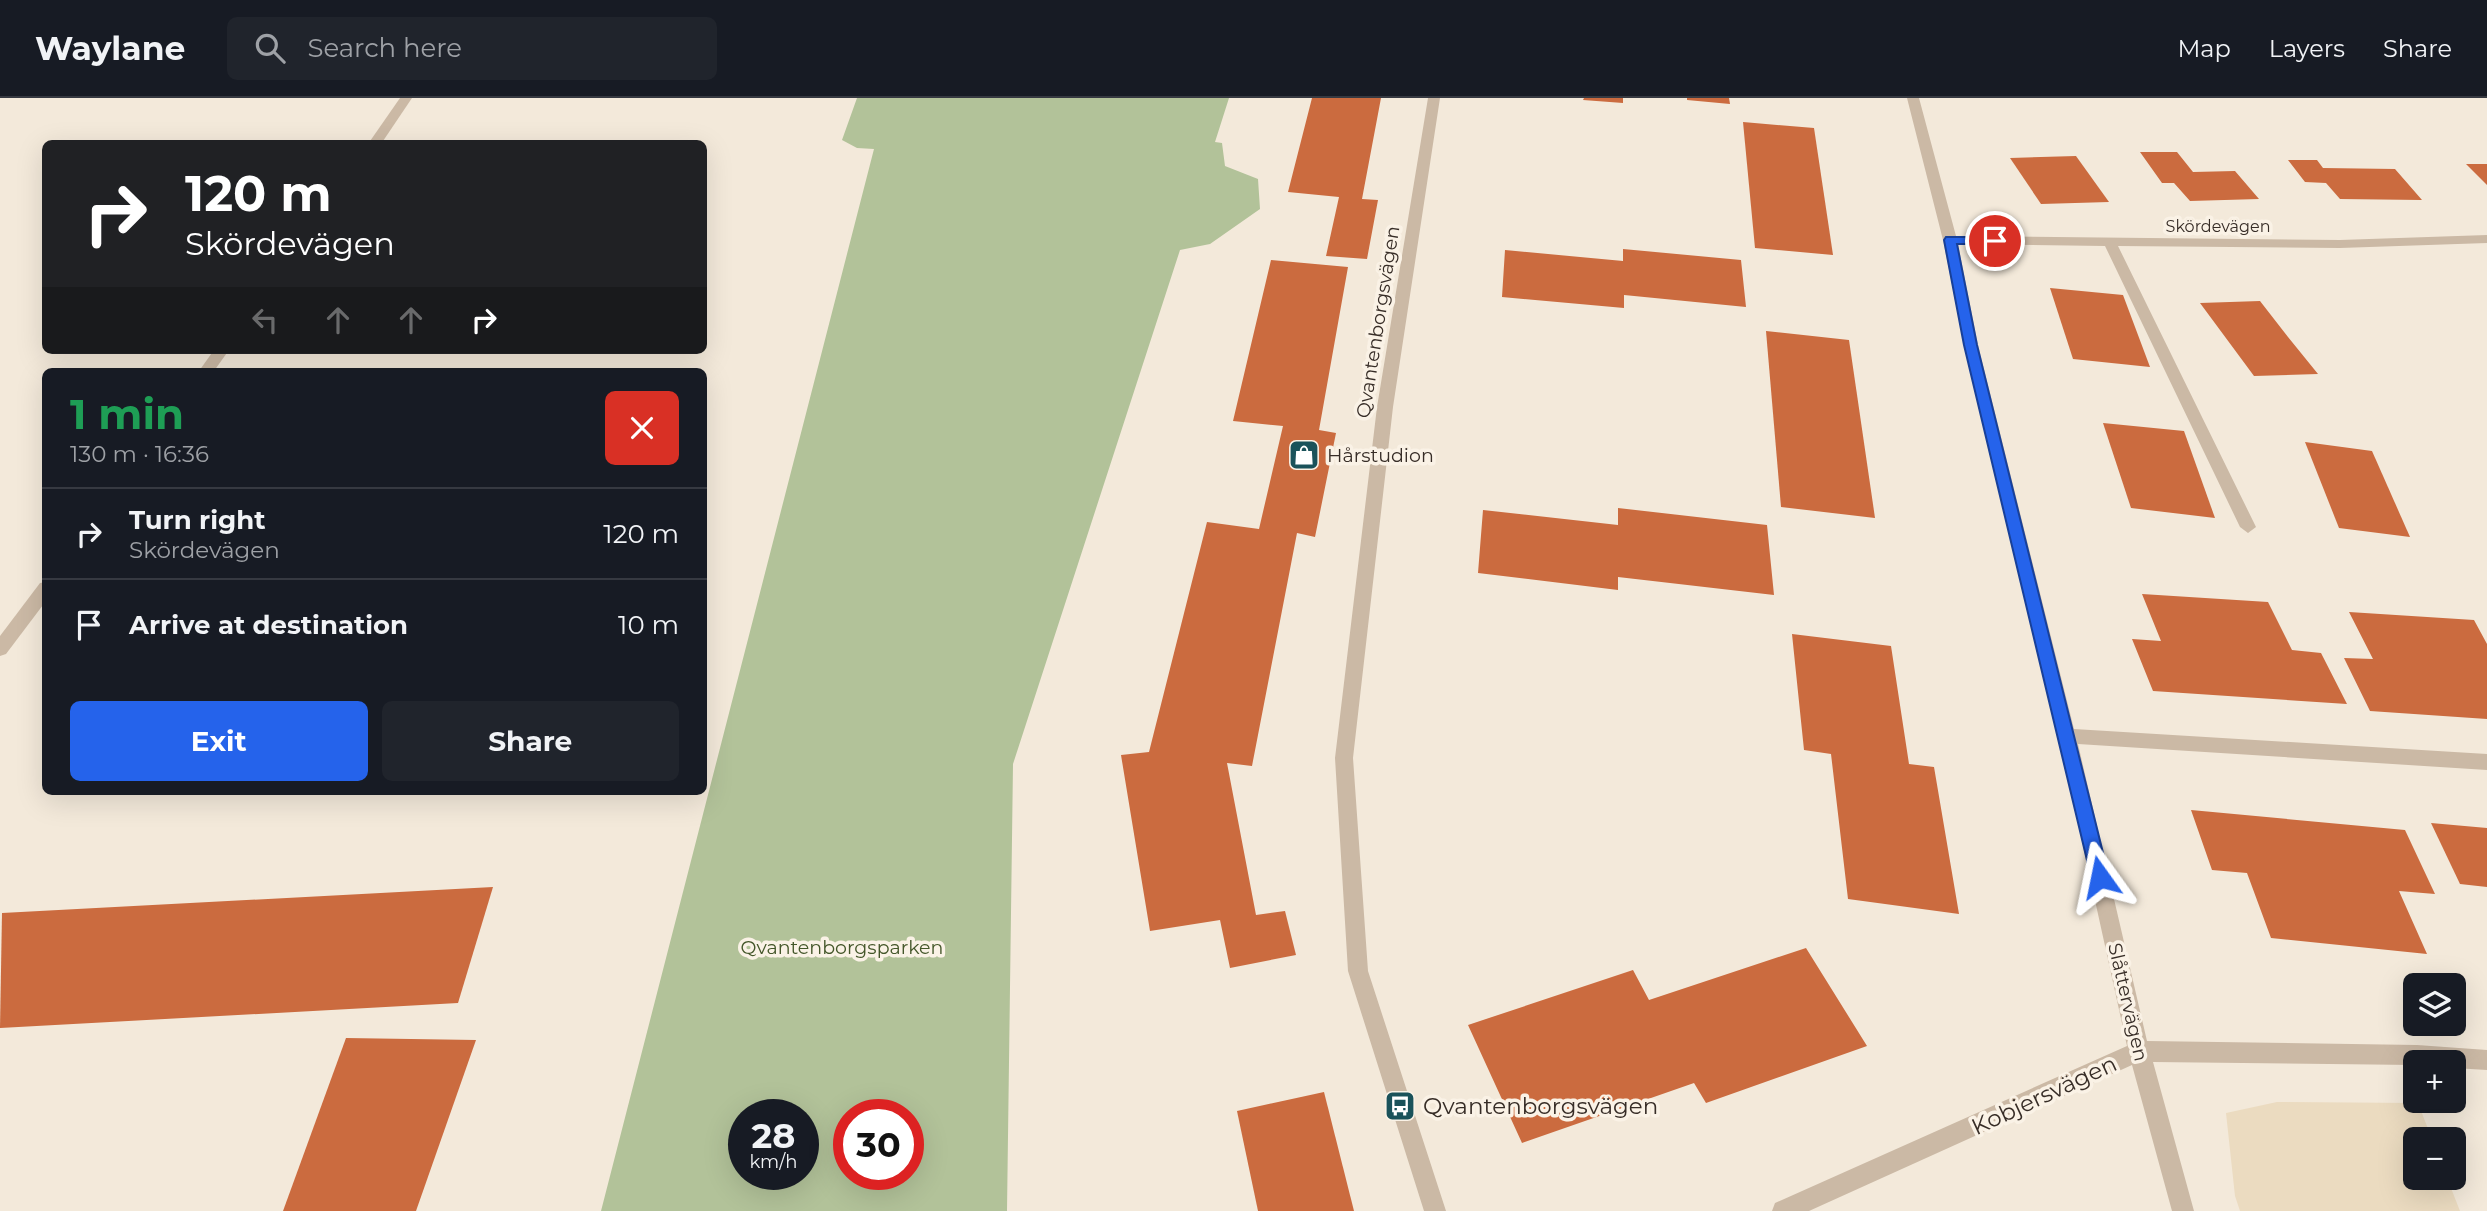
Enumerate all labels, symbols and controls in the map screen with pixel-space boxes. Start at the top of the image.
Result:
search box [227,17,717,80]
text: Waylane [35,28,185,68]
icon: search [251,29,289,67]
text: Search here [307,32,462,64]
text: Map [2177,34,2231,63]
text: Layers [2269,34,2345,63]
text: Share [2383,34,2452,63]
text: 120 m [185,164,332,223]
icon: right [70,168,161,259]
pin [1965,211,2025,271]
street label: Skördevägen [2166,217,2270,236]
icon: arrive [1976,222,2014,260]
text: Skördevägen [185,224,395,263]
street label: Qvantenborgsvägen [1351,224,1405,420]
icon: left [246,301,284,339]
icon: ahead [319,301,357,339]
icon: ahead [392,301,430,339]
icon: right [465,301,503,339]
text: 1 min [70,388,184,440]
button: close [605,391,679,465]
shop icon: Hårstudion [1287,438,1321,472]
text: 130 m · 16:36 [70,440,209,468]
place label: Hårstudion [1327,444,1434,467]
text: Turn right [129,504,265,536]
icon: right [70,515,108,553]
text: 120 m [603,518,679,550]
text: Skördevägen [129,536,280,564]
icon: arrive [70,606,108,644]
text: Arrive at destination [129,609,408,641]
text: 10 m [618,609,679,641]
button: Exit [70,701,368,781]
button: Share [382,701,679,781]
position arrow [2063,840,2137,914]
park label: Qvantenborgsparken [741,936,943,959]
street label: Slåttervägen [2103,941,2153,1063]
map controls [2403,973,2466,1190]
button: layers [2403,973,2466,1036]
street label: Kobjersvägen [1967,1049,2121,1141]
button: + [2403,1050,2466,1113]
bus stop icon: Qvantenborgsvägen [1383,1089,1417,1123]
place label: Qvantenborgsvägen [1423,1092,1658,1120]
speed limit sign: 30 [833,1099,924,1190]
text: 28 [752,1114,795,1157]
button: − [2403,1127,2466,1190]
text: km/h [749,1151,798,1173]

